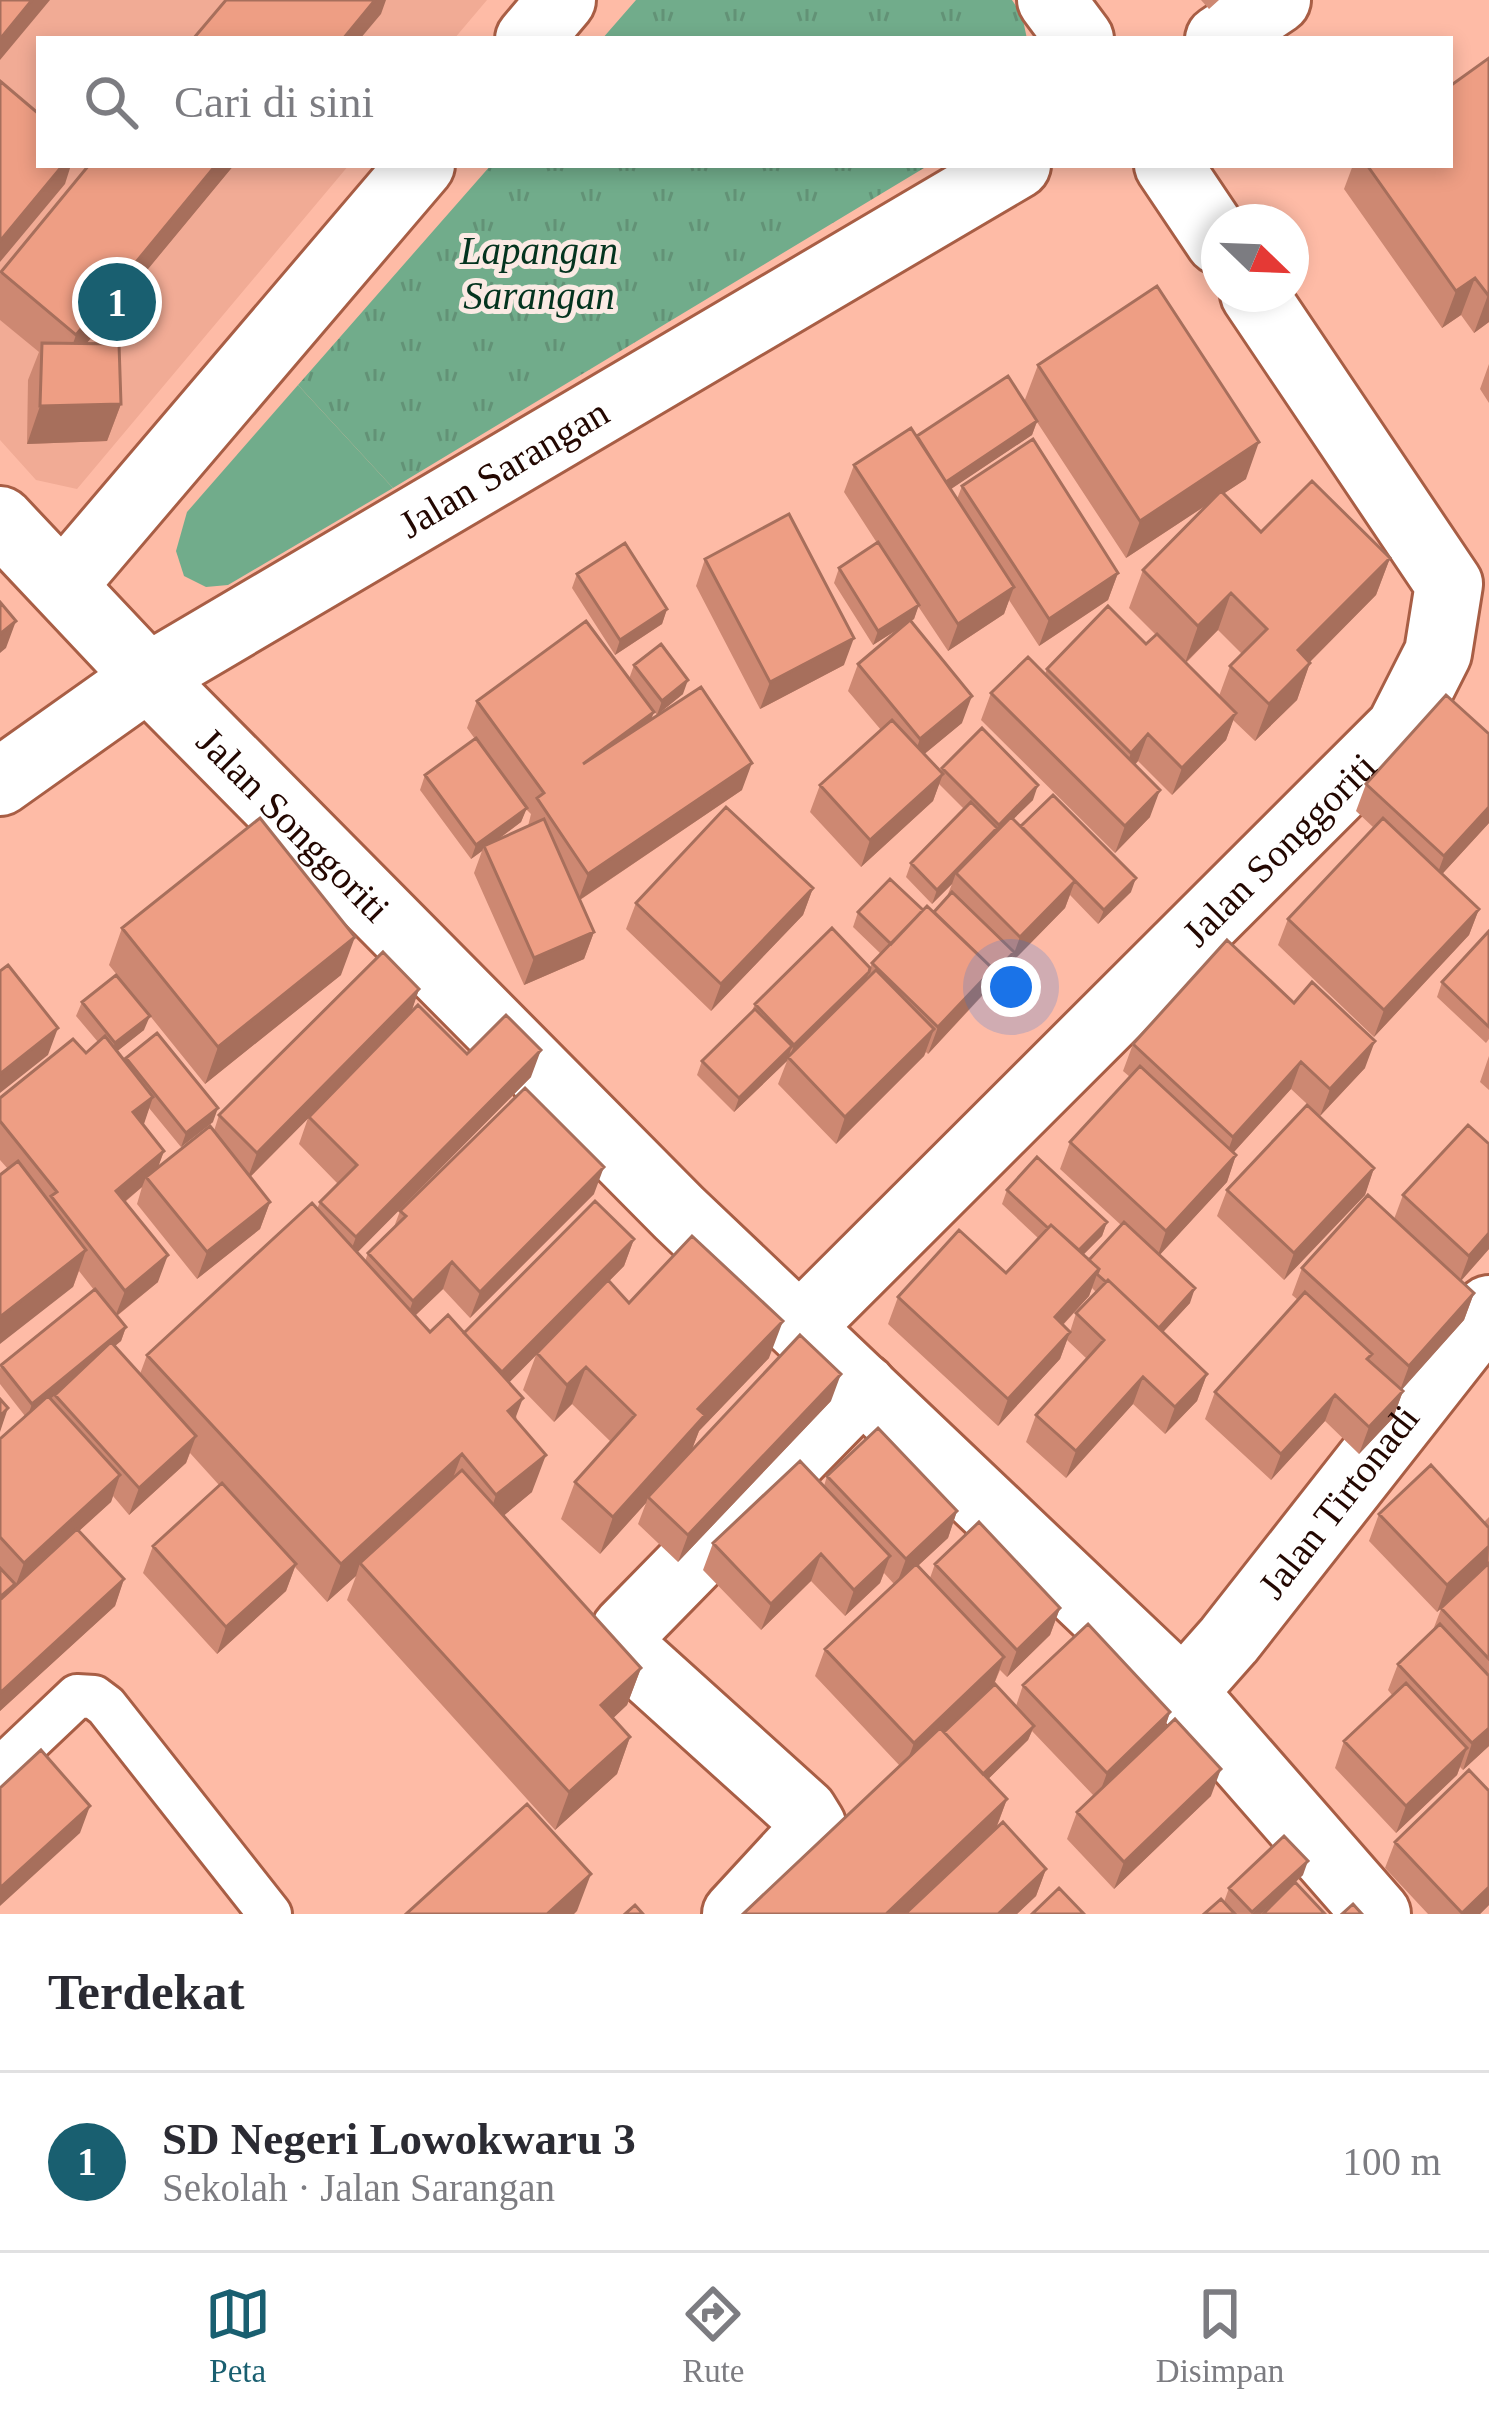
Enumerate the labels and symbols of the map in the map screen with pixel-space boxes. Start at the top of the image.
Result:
north arrow [1201,204,1309,312]
park label: Lapangan Sarangan [459,229,618,318]
pin: 1 [78,257,156,347]
street label: Jalan Sarangan [391,389,616,546]
street label: Jalan Songgoriti [189,719,399,930]
street label: Jalan Songgoriti [1173,744,1384,954]
your location [981,957,1041,1017]
street label: Jalan Tirtonadi [1249,1396,1427,1606]

